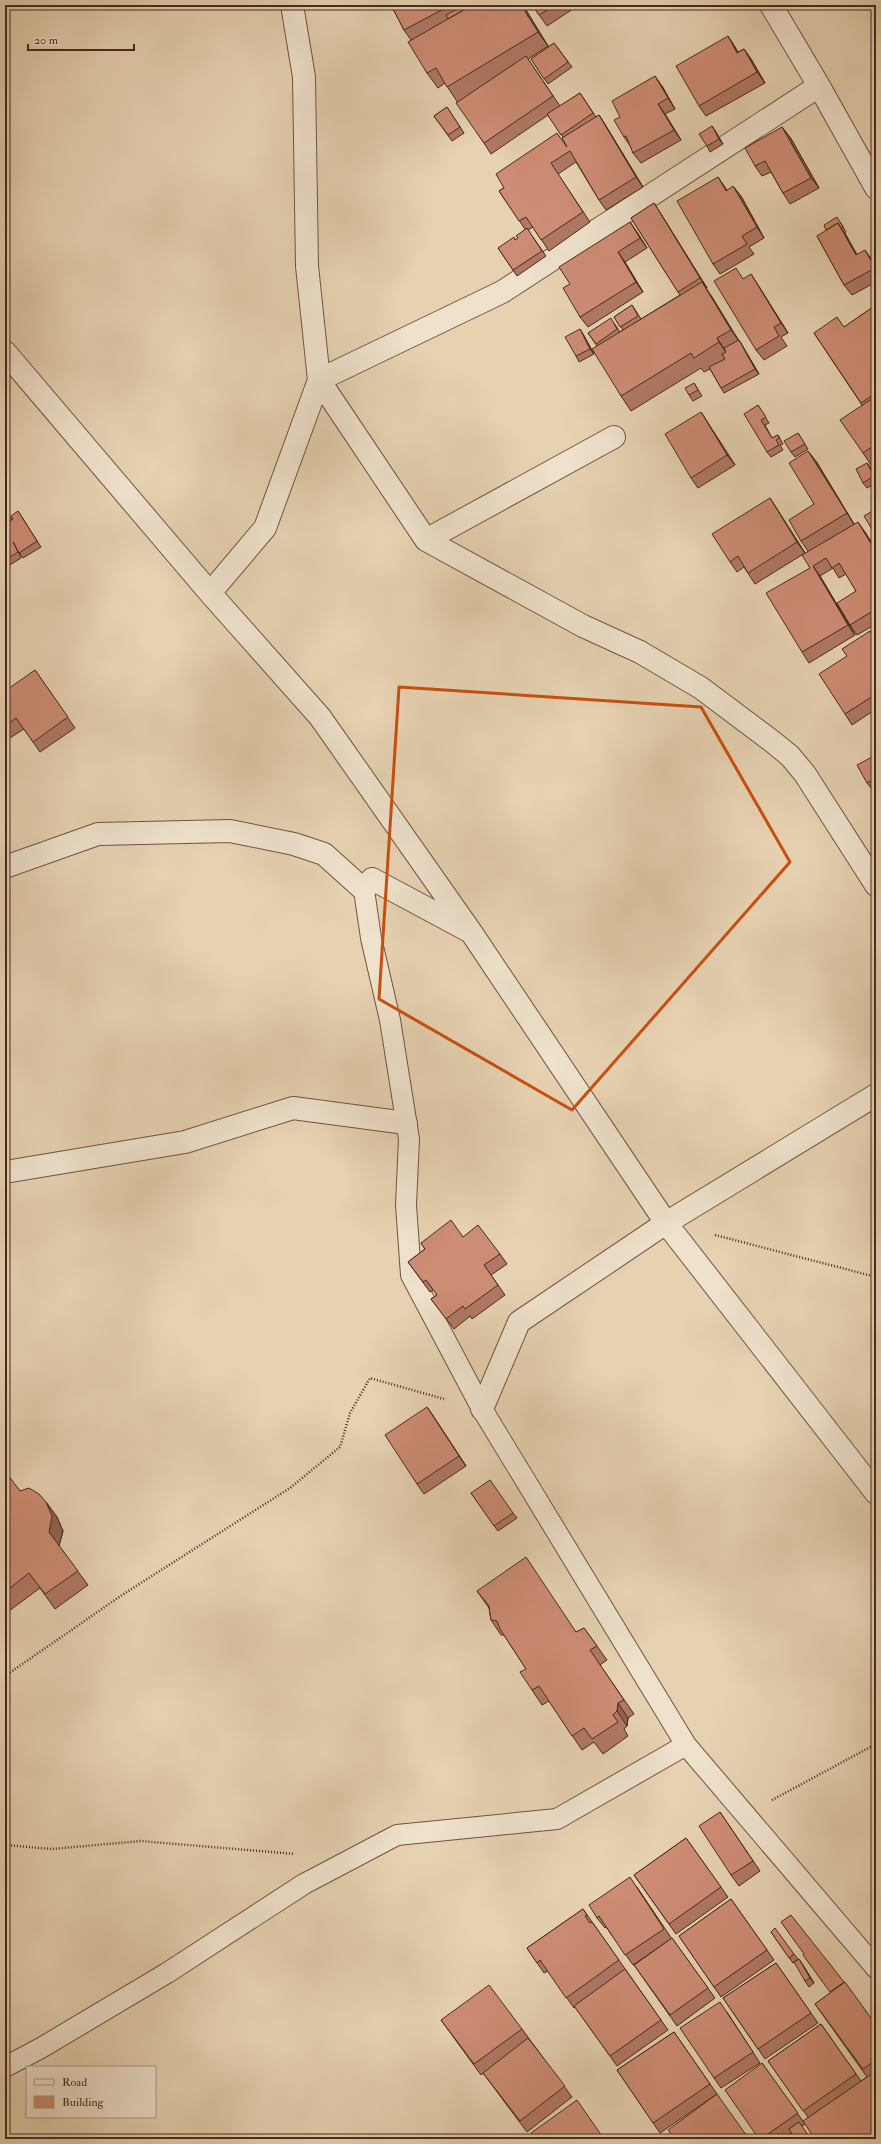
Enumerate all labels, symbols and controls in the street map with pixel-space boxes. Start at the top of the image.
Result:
scale bar [28,26,134,52]
text: 20 m [34,33,59,48]
legend [26,2066,156,2118]
text: Road [62,2075,87,2090]
text: Building [62,2095,105,2110]

